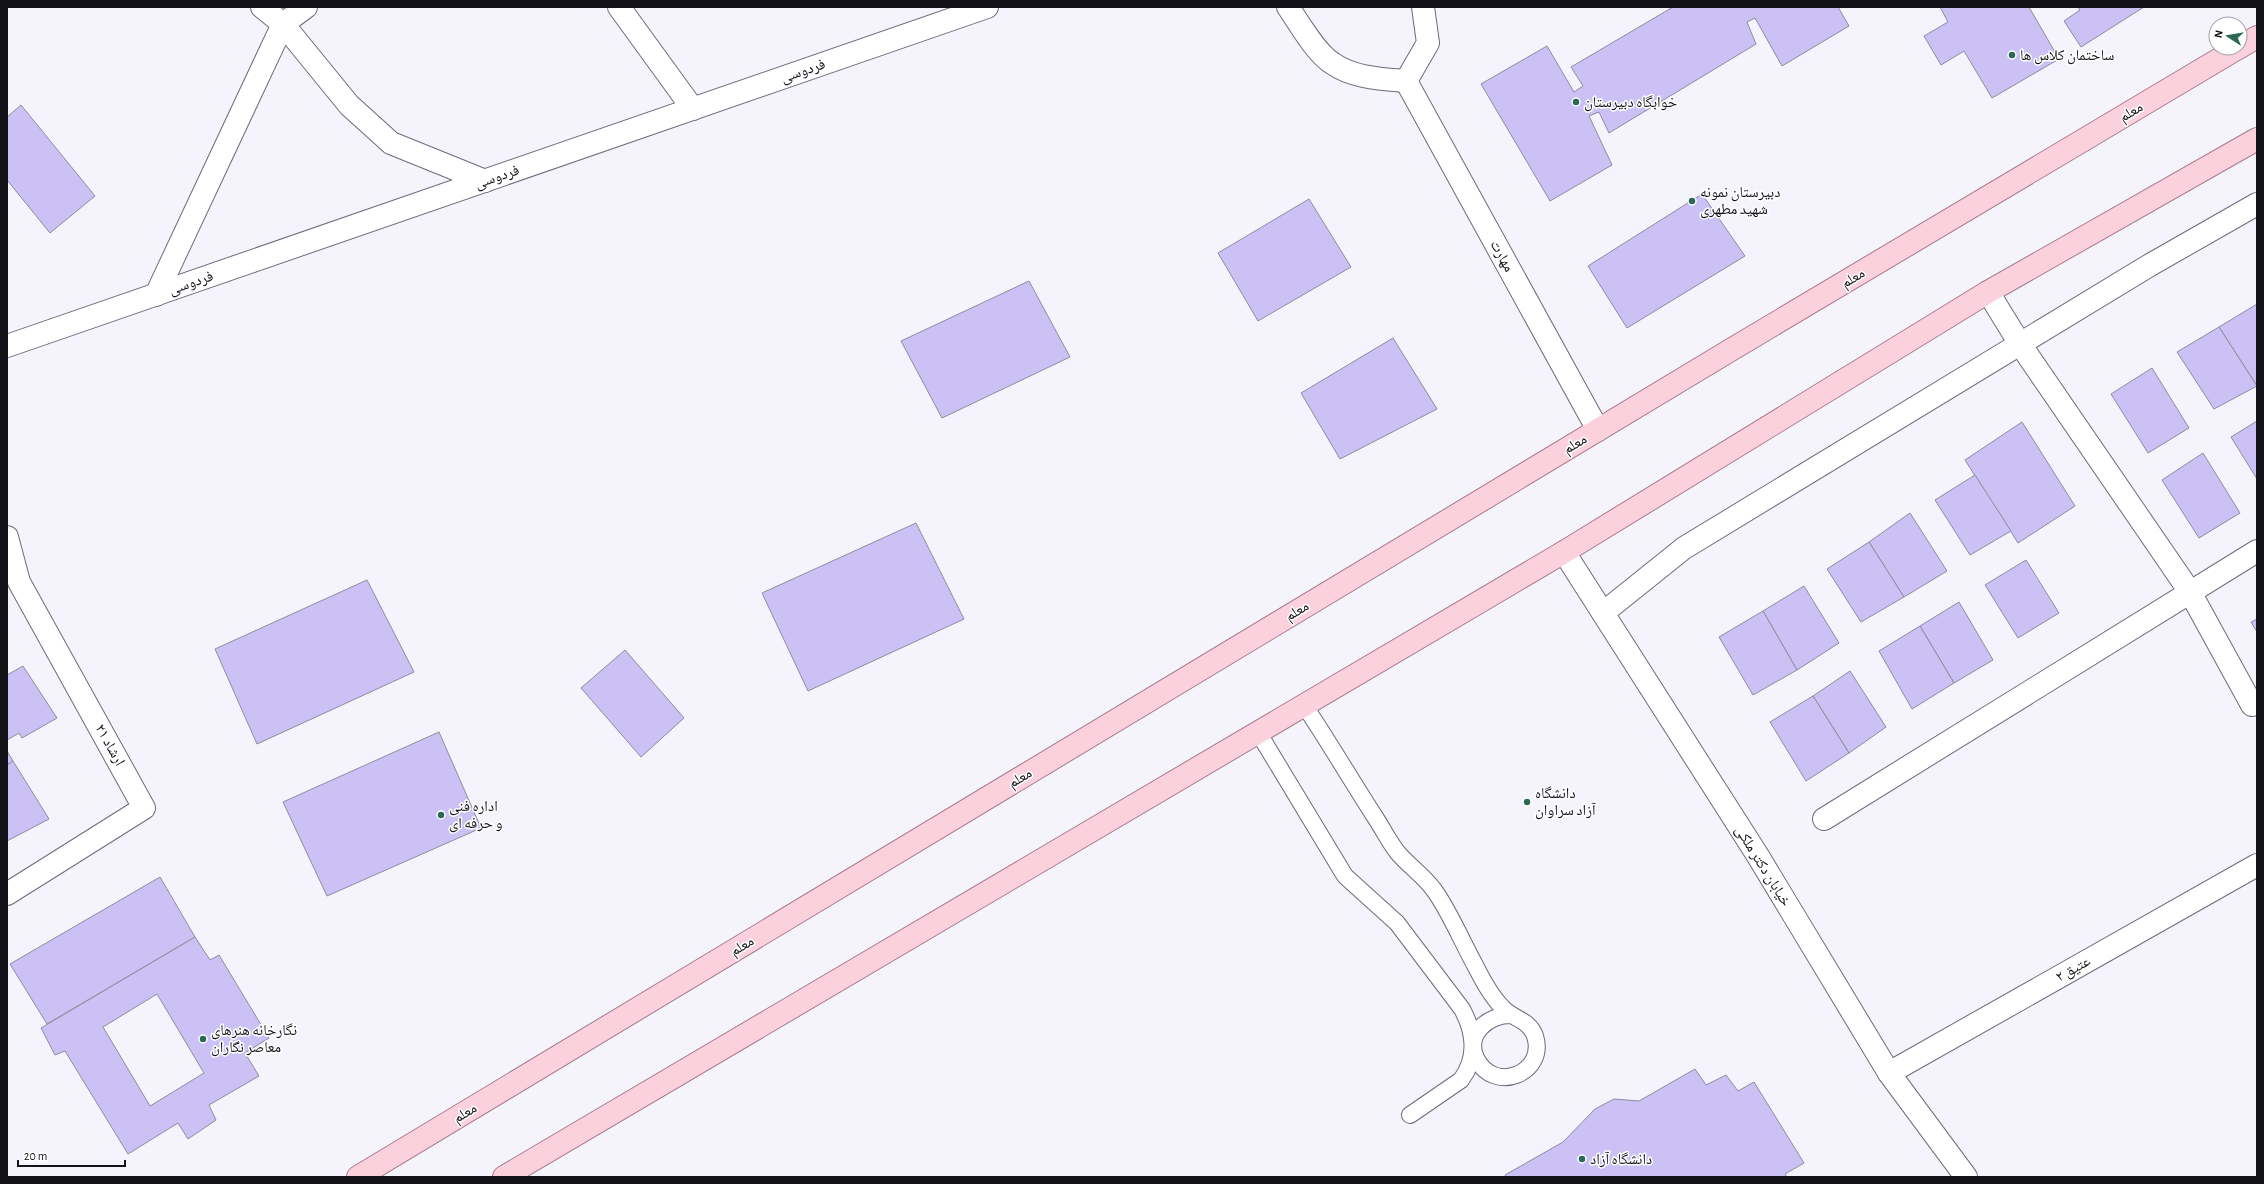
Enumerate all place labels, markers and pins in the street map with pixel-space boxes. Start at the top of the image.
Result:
place label: ساختمان کلاس ها [2020,48,2114,65]
marker: ساختمان کلاس ها [2007,50,2017,60]
place label: خوابگاه دبیرستان [1584,95,1678,112]
marker: خوابگاه دبیرستان [1571,97,1581,107]
place label: دبیرستان نمونه شهید مطهری [1700,185,1780,219]
marker: دبیرستان نمونه شهید مطهری [1687,196,1697,206]
place label: دانشگاه آزاد سراوان [1535,786,1597,820]
marker: دانشگاه آزاد سراوان [1522,797,1532,807]
place label: اداره فنی و حرفه ای [449,799,503,833]
marker: اداره فنی و حرفه ای [436,810,446,820]
place label: نگارخانه هنرهای معاصر نگاران [211,1023,297,1057]
marker: نگارخانه هنرهای معاصر نگاران [198,1034,208,1044]
place label: دانشگاه آزاد [1590,1151,1652,1168]
marker: دانشگاه آزاد [1577,1154,1587,1164]

